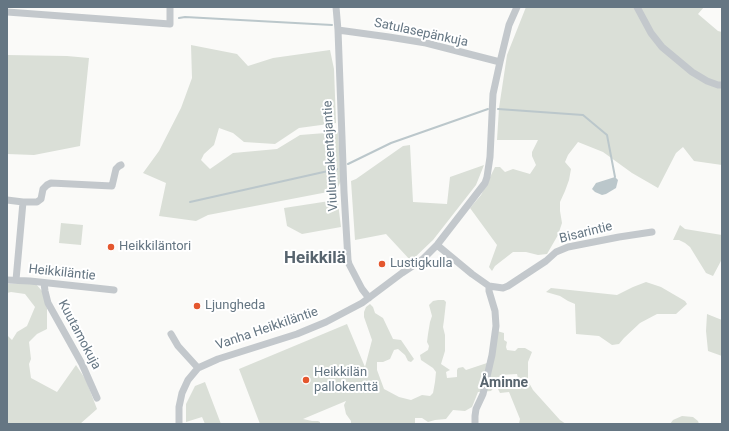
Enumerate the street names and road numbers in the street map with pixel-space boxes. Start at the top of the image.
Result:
street label: Satulasepänkuja [373,15,469,51]
street label: Viulunrakentajantie [320,100,342,212]
street label: Bisarintie [558,219,614,247]
street label: Heikkiläntie [28,262,96,284]
street label: Kuutamokuja [54,298,104,372]
street label: Vanha Heikkiläntie [214,304,320,354]

